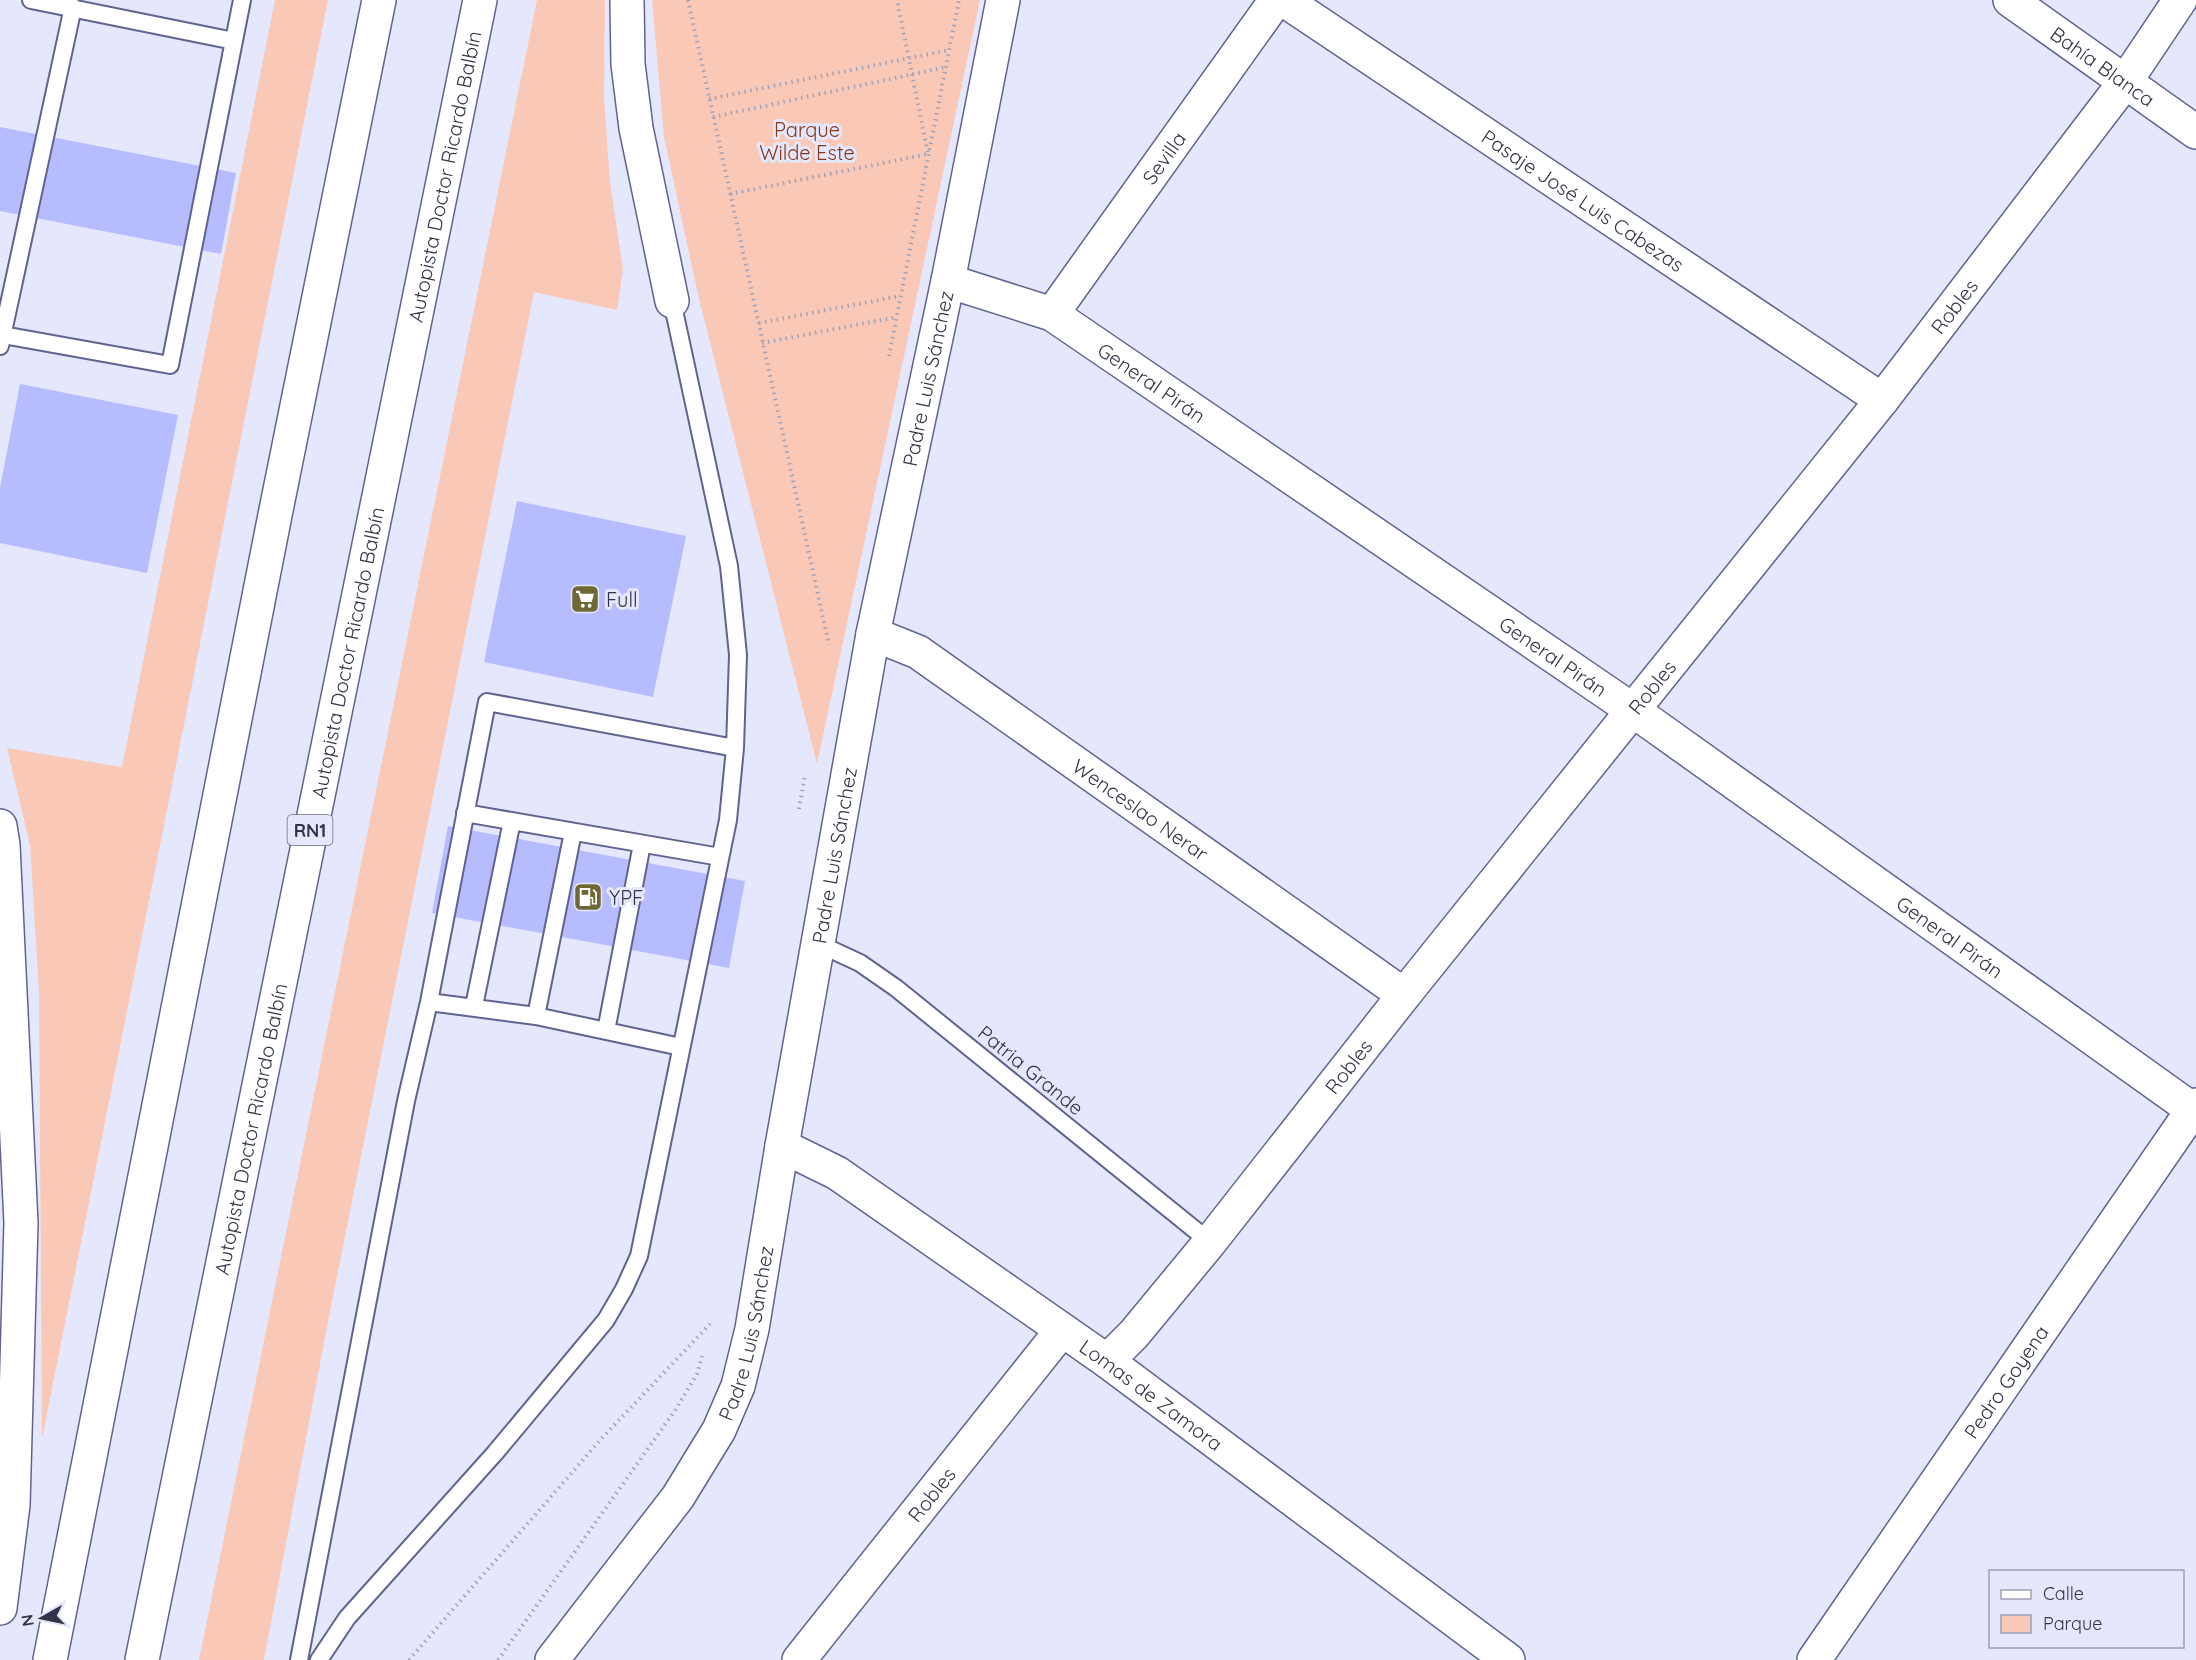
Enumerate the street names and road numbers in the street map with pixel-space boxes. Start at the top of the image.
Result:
street label: Bahía Blanca [2046,20,2160,112]
street label: Autopista Doctor Ricardo Balbín [402,28,486,324]
street label: Pasaje José Luis Cabezas [1477,123,1689,277]
street label: Sevilla [1136,127,1191,189]
street label: Robles [1925,274,1983,339]
street label: Padre Luis Sánchez [896,288,958,468]
street label: General Pirán [1093,337,1211,428]
street label: Autopista Doctor Ricardo Balbín [305,505,389,801]
street label: General Pirán [1495,610,1612,702]
street label: Robles [1622,654,1681,719]
street label: Wenceslao Nerar [1068,753,1214,866]
street label: Padre Luis Sánchez [806,765,862,945]
road number: RN1 [288,815,332,845]
street label: General Pirán [1892,890,2008,983]
street label: Autopista Doctor Ricardo Balbín [208,981,292,1277]
street label: Patria Grande [973,1020,1089,1120]
street label: Robles [1319,1034,1377,1099]
street label: Padre Luis Sánchez [712,1244,778,1424]
street label: Pedro Goyena [1958,1320,2053,1443]
street label: Lomas de Zamora [1075,1333,1228,1456]
street label: Robles [902,1462,960,1526]

